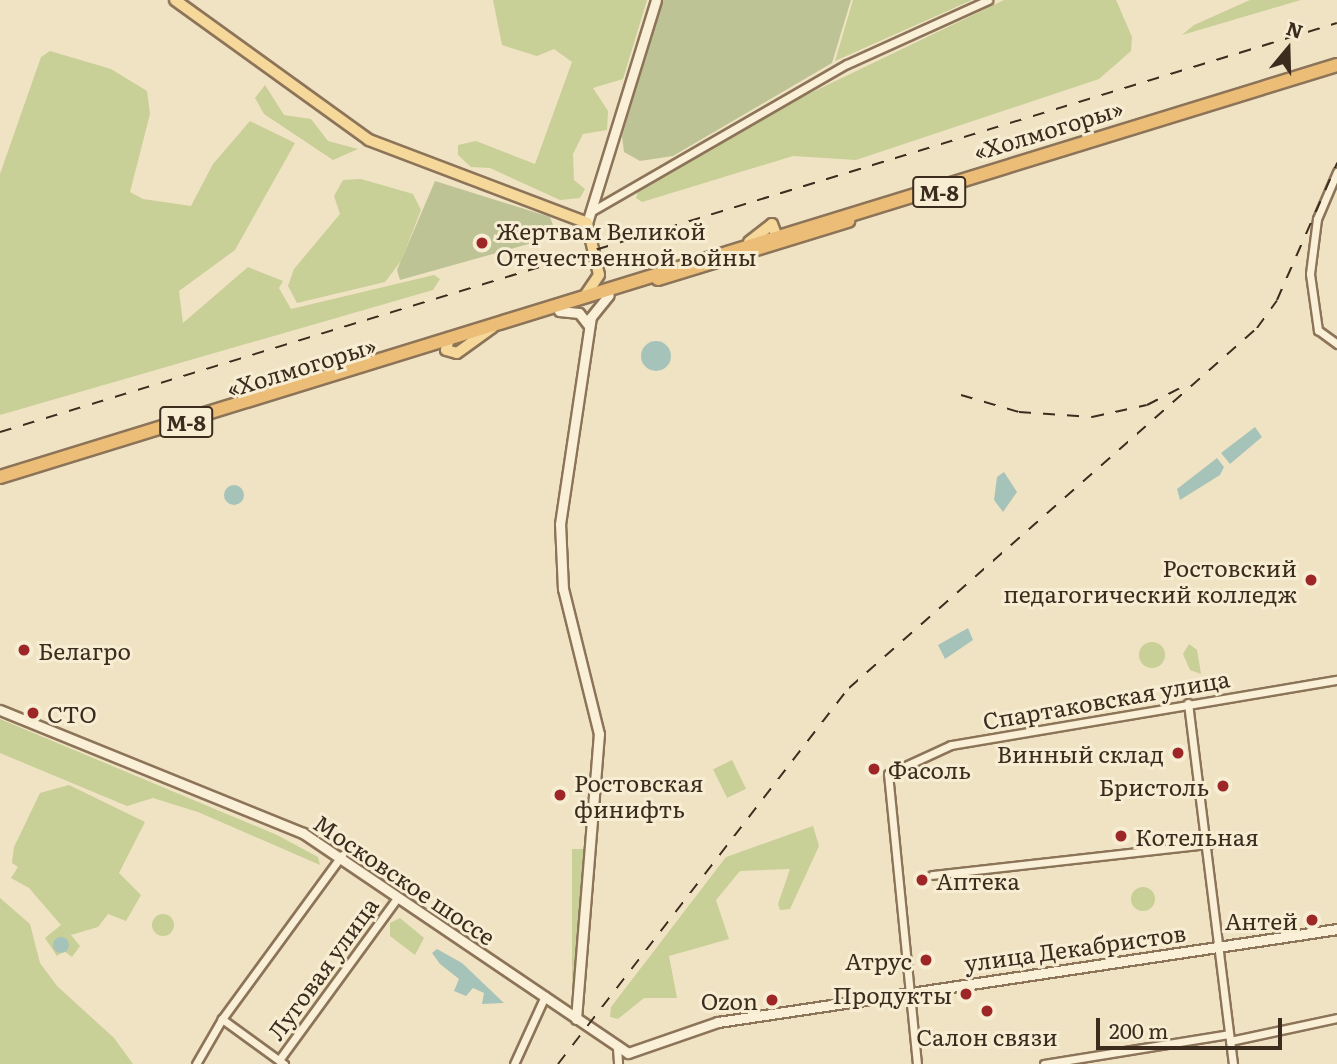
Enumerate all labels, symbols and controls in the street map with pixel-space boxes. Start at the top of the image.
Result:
text: N [1283,13,1307,45]
north arrow [1253,14,1323,84]
street label: «Холмогоры» [970,93,1126,165]
road number: М-8 [911,174,967,210]
place label: Жертвам Великой Отечественной войны [496,216,757,270]
marker: Жертвам Великой Отечественной войны [474,235,490,251]
street label: «Холмогоры» [223,330,379,402]
road number: М-8 [158,404,214,440]
place label: Ростовский педагогический колледж [1003,553,1297,607]
marker: Ростовский педагогический колледж [1303,572,1319,588]
place label: Белагро [38,636,131,664]
marker: Белагро [16,642,32,658]
street label: Спартаковская улица [980,664,1232,734]
place label: СТО [47,699,97,727]
marker: СТО [25,705,41,721]
place label: Винный склад [997,739,1164,767]
marker: Винный склад [1170,745,1186,761]
place label: Фасоль [888,755,971,783]
marker: Фасоль [866,761,882,777]
place label: Ростовская финифть [574,768,704,822]
place label: Бристоль [1099,772,1209,800]
marker: Бристоль [1215,778,1231,794]
marker: Ростовская финифть [552,787,568,803]
street label: Московское шоссе [309,808,501,950]
place label: Котельная [1135,822,1259,850]
marker: Котельная [1113,828,1129,844]
place label: Аптека [936,866,1020,894]
marker: Аптека [914,872,930,888]
street label: Луговая улица [261,891,383,1045]
place label: Антей [1225,906,1298,934]
marker: Антей [1304,912,1320,928]
street label: улица Декабристов [962,918,1188,976]
place label: Атрус [845,946,912,974]
marker: Атрус [918,952,934,968]
place label: Продукты [833,980,952,1008]
place label: Ozon [701,986,758,1014]
marker: Продукты [958,986,974,1002]
marker: Ozon [764,992,780,1008]
marker: Салон связи [979,1003,995,1019]
scale bar [1099,1004,1284,1048]
text: 200 m [1109,1014,1169,1045]
place label: Салон связи [916,1022,1058,1050]

